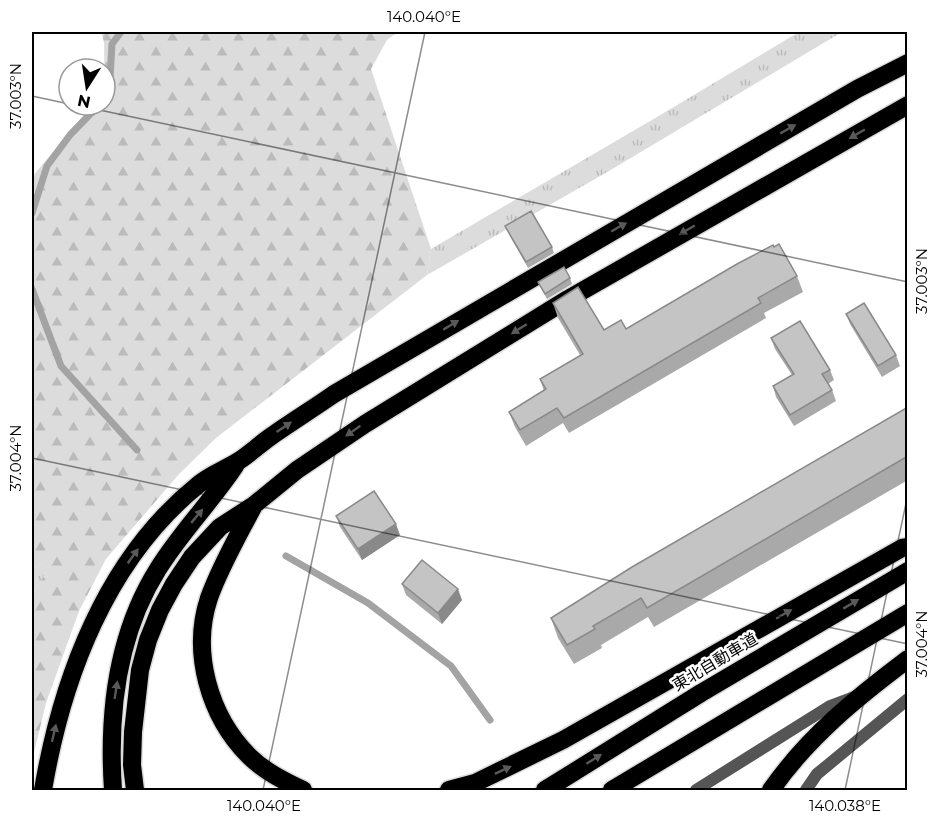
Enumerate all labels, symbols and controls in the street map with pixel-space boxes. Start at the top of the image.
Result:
text: 140.040°E [387,7,461,26]
north arrow [57,57,117,117]
text: 37.003°N [6,63,25,129]
text: N [76,91,92,112]
one-way arrow [780,124,796,135]
one-way arrow [849,128,865,139]
one-way arrow [611,222,628,232]
one-way arrow [678,225,695,235]
text: 37.003°N [912,248,931,314]
one-way arrow [443,320,459,331]
one-way arrow [511,323,527,334]
one-way arrow [276,421,292,433]
text: 37.004°N [6,424,25,492]
one-way arrow [346,425,362,437]
one-way arrow [190,509,203,524]
one-way arrow [127,549,139,565]
one-way arrow [843,599,859,610]
one-way arrow [776,609,793,619]
text: 37.004°N [912,610,931,678]
street label: 東北自動車道 [669,629,761,695]
one-way arrow [111,681,120,700]
one-way arrow [50,724,60,742]
one-way arrow [586,754,602,765]
one-way arrow [495,765,512,774]
text: 140.040°E [227,796,301,815]
text: 140.038°E [809,796,881,815]

